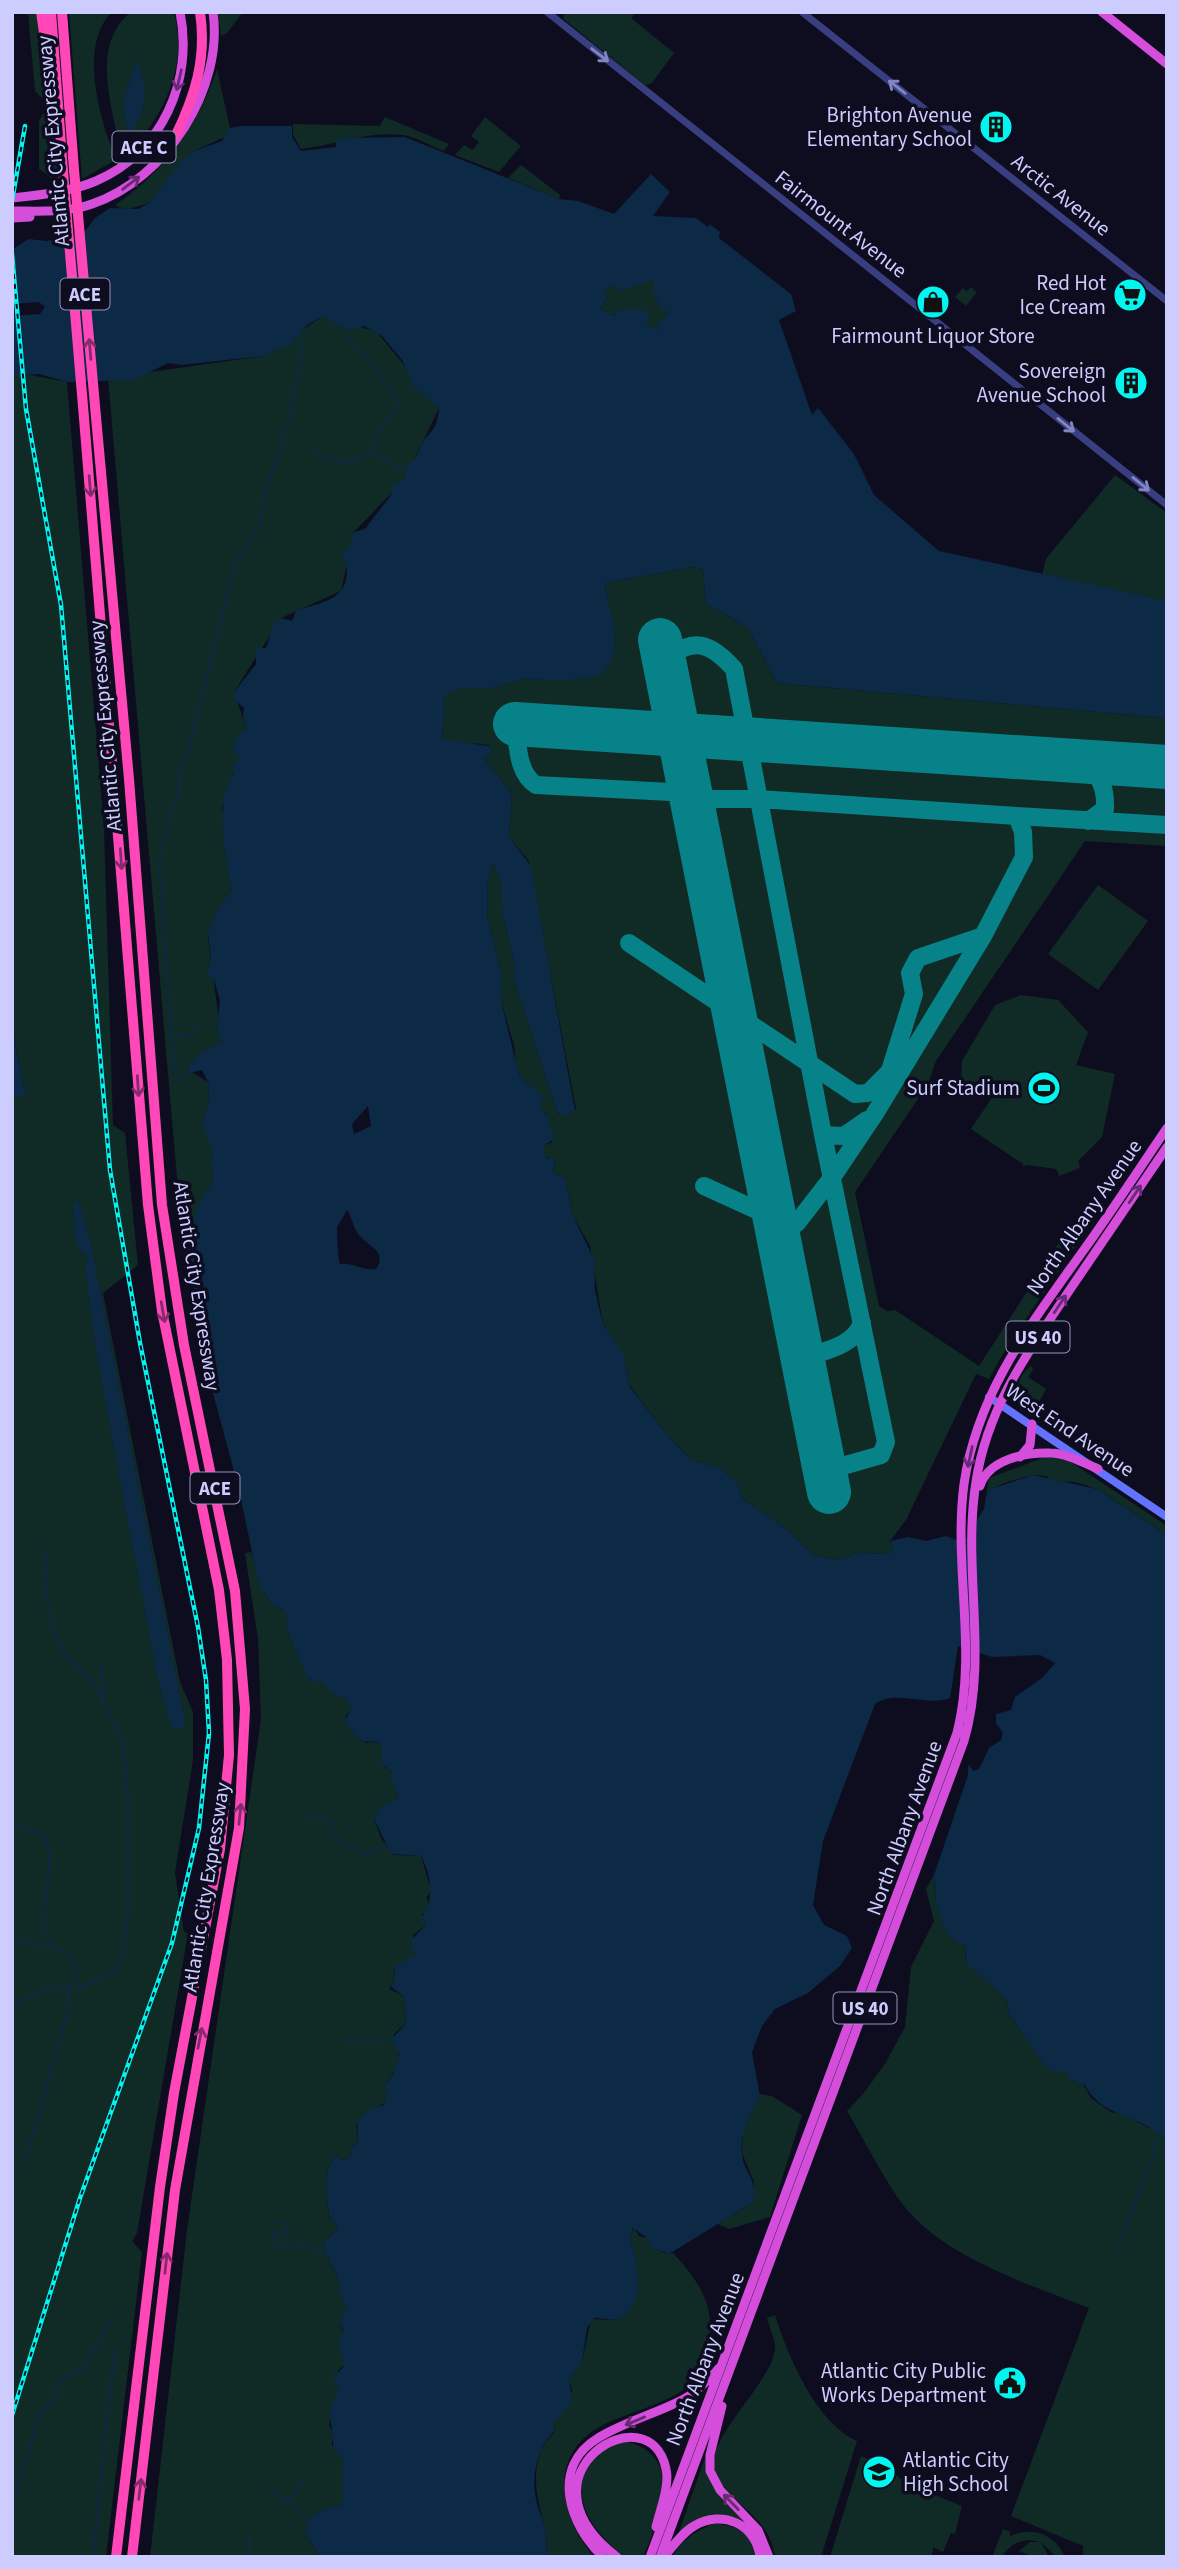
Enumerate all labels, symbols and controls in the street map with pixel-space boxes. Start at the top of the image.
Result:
street label: Atlantic City Expressway [29,34,77,248]
one-way arrow [591,47,609,62]
one-way arrow [172,68,186,91]
one-way arrow [888,79,906,94]
place label: Brighton Avenue Elementary School [806,100,972,154]
building icon: Brighton Avenue Elementary School [977,108,1015,146]
road number: ACE C [113,132,176,162]
street label: Arctic Avenue [1005,147,1117,243]
street label: Fairmount Avenue [769,163,913,285]
one-way arrow [121,175,140,190]
place label: Red Hot Ice Cream [1020,268,1106,322]
supermarket icon: Red Hot Ice Cream [1111,276,1149,314]
road number: ACE [60,278,110,310]
shop icon: Fairmount Liquor Store [914,283,952,321]
place label: Fairmount Liquor Store [831,321,1035,351]
one-way arrow [83,338,96,361]
place label: Sovereign Avenue School [977,356,1106,410]
building icon: Sovereign Avenue School [1112,364,1150,402]
one-way arrow [1057,417,1075,432]
one-way arrow [84,474,97,496]
one-way arrow [1131,477,1149,492]
street label: Atlantic City Expressway [81,619,129,833]
one-way arrow [115,847,128,870]
sports icon: Surf Stadium [1025,1069,1063,1107]
place label: Surf Stadium [906,1073,1020,1103]
one-way arrow [132,1074,145,1097]
street label: North Albany Avenue [1019,1133,1149,1301]
street label: Atlantic City Expressway [166,1179,228,1393]
one-way arrow [1128,1185,1142,1204]
one-way arrow [1053,1295,1068,1314]
one-way arrow [157,1300,170,1323]
road number: US 40 [1006,1322,1070,1352]
street label: West End Avenue [1000,1376,1140,1484]
one-way arrow [962,1445,976,1468]
road number: ACE [190,1472,240,1504]
street label: North Albany Avenue [858,1736,950,1920]
street label: Atlantic City Expressway [175,1780,237,1994]
one-way arrow [234,1803,247,1826]
road number: US 40 [834,1992,896,2024]
one-way arrow [193,2027,207,2050]
one-way arrow [159,2252,172,2275]
street label: North Albany Avenue [658,2268,752,2450]
place label: Atlantic City Public Works Department [821,2356,986,2410]
public building icon: Atlantic City Public Works Department [991,2364,1029,2402]
one-way arrow [624,2415,646,2428]
place label: Atlantic City High School [903,2445,1009,2499]
school or university icon: Atlantic City High School [860,2453,898,2491]
one-way arrow [133,2478,146,2501]
one-way arrow [723,2493,740,2510]

